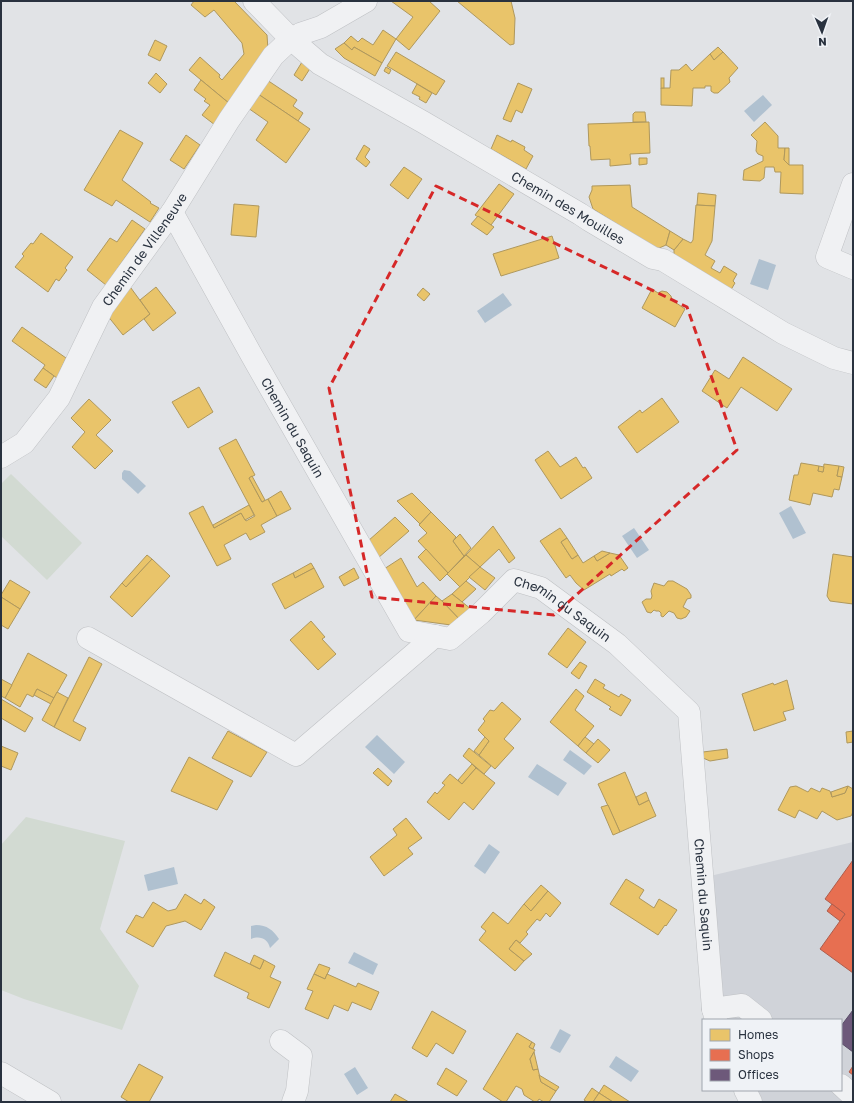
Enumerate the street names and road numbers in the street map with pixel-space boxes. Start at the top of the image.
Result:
street label: Chemin des Mouilles [509,168,628,248]
street label: Chemin de Villeneuve [98,190,190,309]
street label: Chemin du Saquin [258,374,328,480]
street label: Chemin du Saquin [512,572,614,645]
street label: Chemin du Saquin [691,838,716,951]

